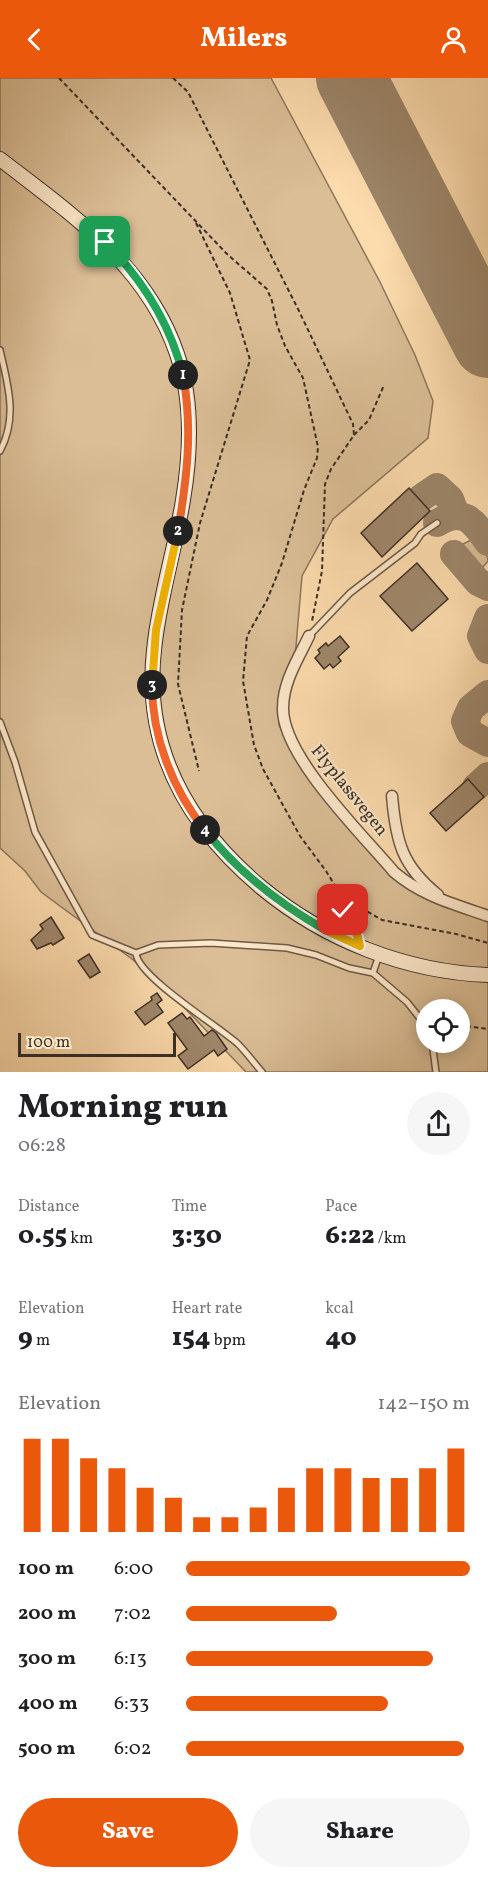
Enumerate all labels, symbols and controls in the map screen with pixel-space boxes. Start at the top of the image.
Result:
text: Milers [201,20,287,58]
icon: back [18,23,51,56]
icon: person [437,23,470,56]
pin [79,216,130,267]
icon: arrive [88,225,121,258]
pin: 1 [168,360,198,390]
text: 1 [180,364,186,386]
pin: 2 [163,516,193,546]
text: 2 [174,520,182,542]
pin: 3 [137,670,167,700]
text: 3 [148,674,156,696]
street label: Flyplassvegen [304,740,394,842]
pin: 4 [190,815,220,845]
text: 4 [200,819,210,841]
pin [317,884,368,935]
icon: check [326,893,359,926]
map controls [416,999,470,1053]
button: locate [416,999,470,1053]
scale bar [18,1030,176,1058]
text: 100 m [27,1032,70,1054]
text: Morning run [18,1086,228,1132]
button: share [407,1092,470,1155]
text: 06:28 [18,1132,66,1160]
text: Distance [18,1196,79,1218]
text: Time [172,1196,207,1218]
text: Pace [325,1196,357,1218]
text: 0.55 [18,1218,67,1254]
text: 3:30 [172,1218,222,1254]
text: 6:22 [325,1218,375,1254]
text: km [67,1228,93,1250]
text: /km [375,1228,407,1250]
text: Elevation [18,1298,85,1320]
text: Heart rate [172,1298,242,1320]
text: kcal [325,1298,354,1320]
text: 9 [18,1320,33,1356]
text: 154 [172,1320,211,1356]
text: 40 [325,1320,357,1356]
text: m [33,1330,50,1352]
text: bpm [211,1330,246,1352]
text: Elevation [18,1390,101,1418]
text: 142–150 m [378,1390,470,1418]
text: 100 m [18,1555,74,1583]
text: 6:00 [114,1555,153,1583]
text: 200 m [18,1600,76,1628]
text: 7:02 [114,1600,151,1628]
text: 300 m [18,1645,76,1673]
text: 6:13 [114,1645,147,1673]
text: 400 m [18,1690,78,1718]
text: 6:33 [114,1690,149,1718]
text: 500 m [18,1735,76,1763]
text: 6:02 [114,1735,152,1763]
button: Save [18,1798,238,1867]
button: Share [250,1798,470,1867]

